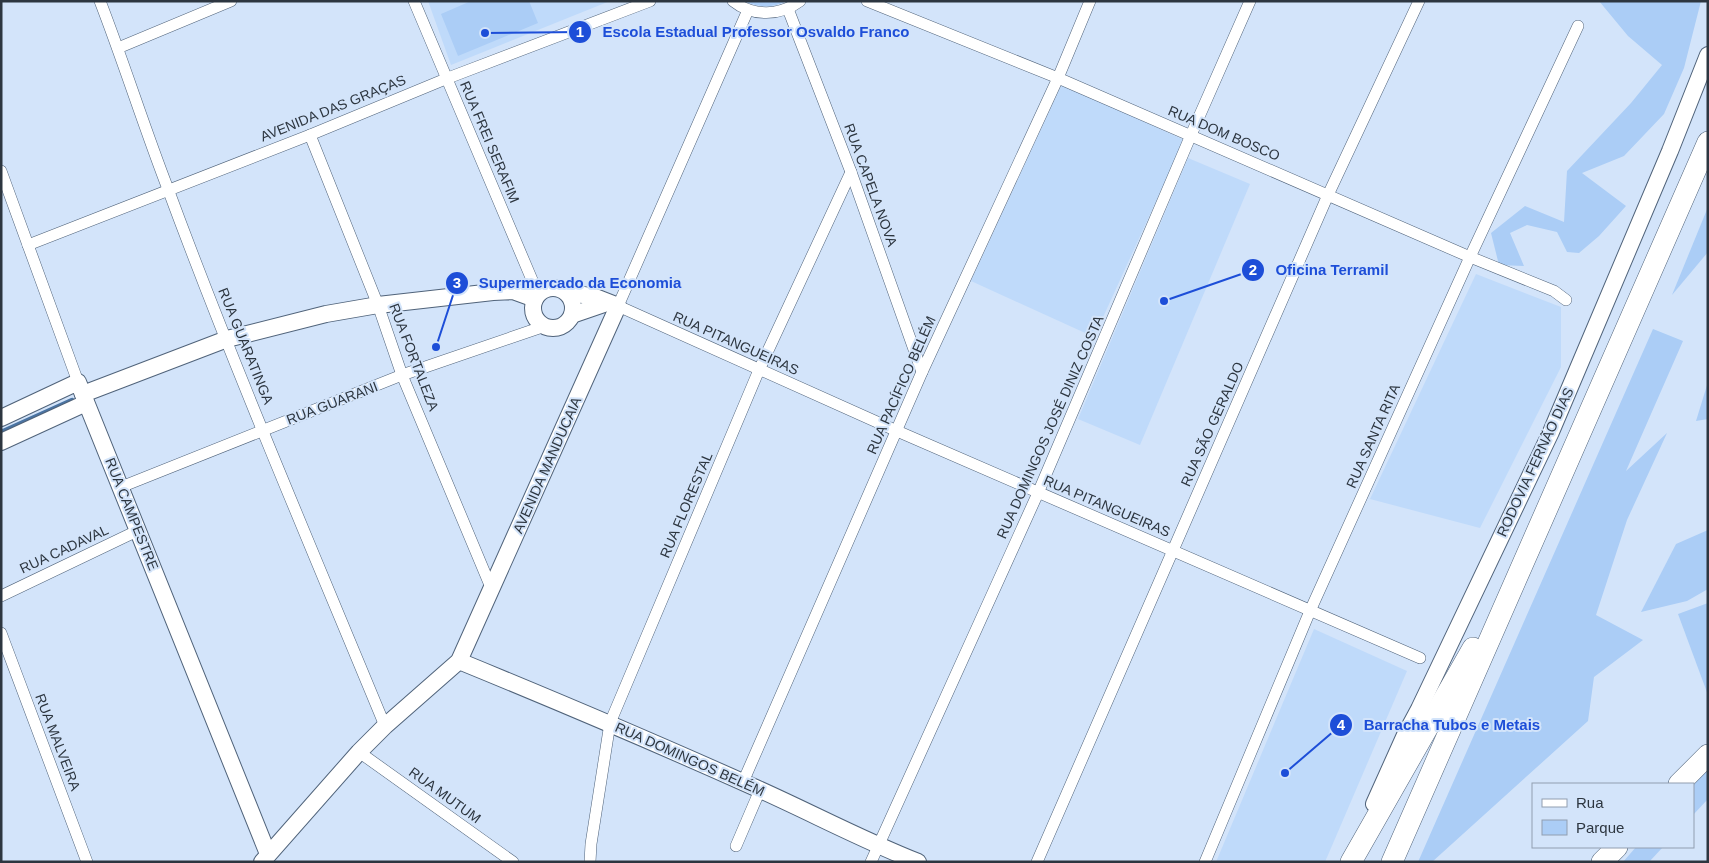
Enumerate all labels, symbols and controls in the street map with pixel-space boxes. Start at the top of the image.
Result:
callout: Escola Estadual Professor Osvaldo Franco [568,17,919,47]
text: 1 [576,23,584,40]
text: Escola Estadual Professor Osvaldo Franco [603,23,909,40]
street label: AVENIDA DAS GRAÇAS [258,71,408,145]
street label: RUA FREI SERAFIM [457,79,523,205]
street label: RUA DOM BOSCO [1166,102,1282,164]
street label: RUA CAPELA NOVA [841,121,901,249]
callout: Oficina Terramil [1240,255,1398,285]
text: 2 [1249,261,1257,278]
text: Oficina Terramil [1275,261,1389,278]
callout: Supermercado da Economia [444,268,692,298]
text: 3 [453,274,461,291]
text: Supermercado da Economia [479,274,682,291]
street label: RUA GUARATINGA [215,285,277,407]
street label: RUA FORTALEZA [386,301,442,414]
street label: RUA PITANGUEIRAS [671,308,801,378]
street label: RUA DOMINGOS JOSÉ DINIZ COSTA [993,312,1107,541]
street label: RUA PACÍFICO BELÉM [863,314,939,456]
street label: RUA SÃO GERALDO [1177,359,1247,489]
street label: RUA GUARANI [284,378,380,428]
street label: RUA SANTA RITA [1343,381,1403,491]
street label: RODOVIA FERNÃO DIAS [1493,385,1577,539]
street label: AVENIDA MANDUCAIA [510,394,585,536]
street label: RUA FLORESTAL [656,450,716,560]
street label: RUA CAMPESTRE [102,455,162,573]
street label: RUA PITANGUEIRAS [1041,472,1173,540]
street label: RUA CADAVAL [17,521,111,577]
street label: RUA MALVEIRA [32,691,84,793]
callout: Barracha Tubos e Metais [1329,710,1550,740]
text: 4 [1337,716,1346,733]
text: Barracha Tubos e Metais [1364,716,1540,733]
street label: RUA DOMINGOS BELÉM [613,719,767,799]
street label: RUA MUTUM [406,764,484,826]
legend [1532,783,1694,848]
text: Rua [1576,794,1604,811]
text: Parque [1576,819,1624,836]

